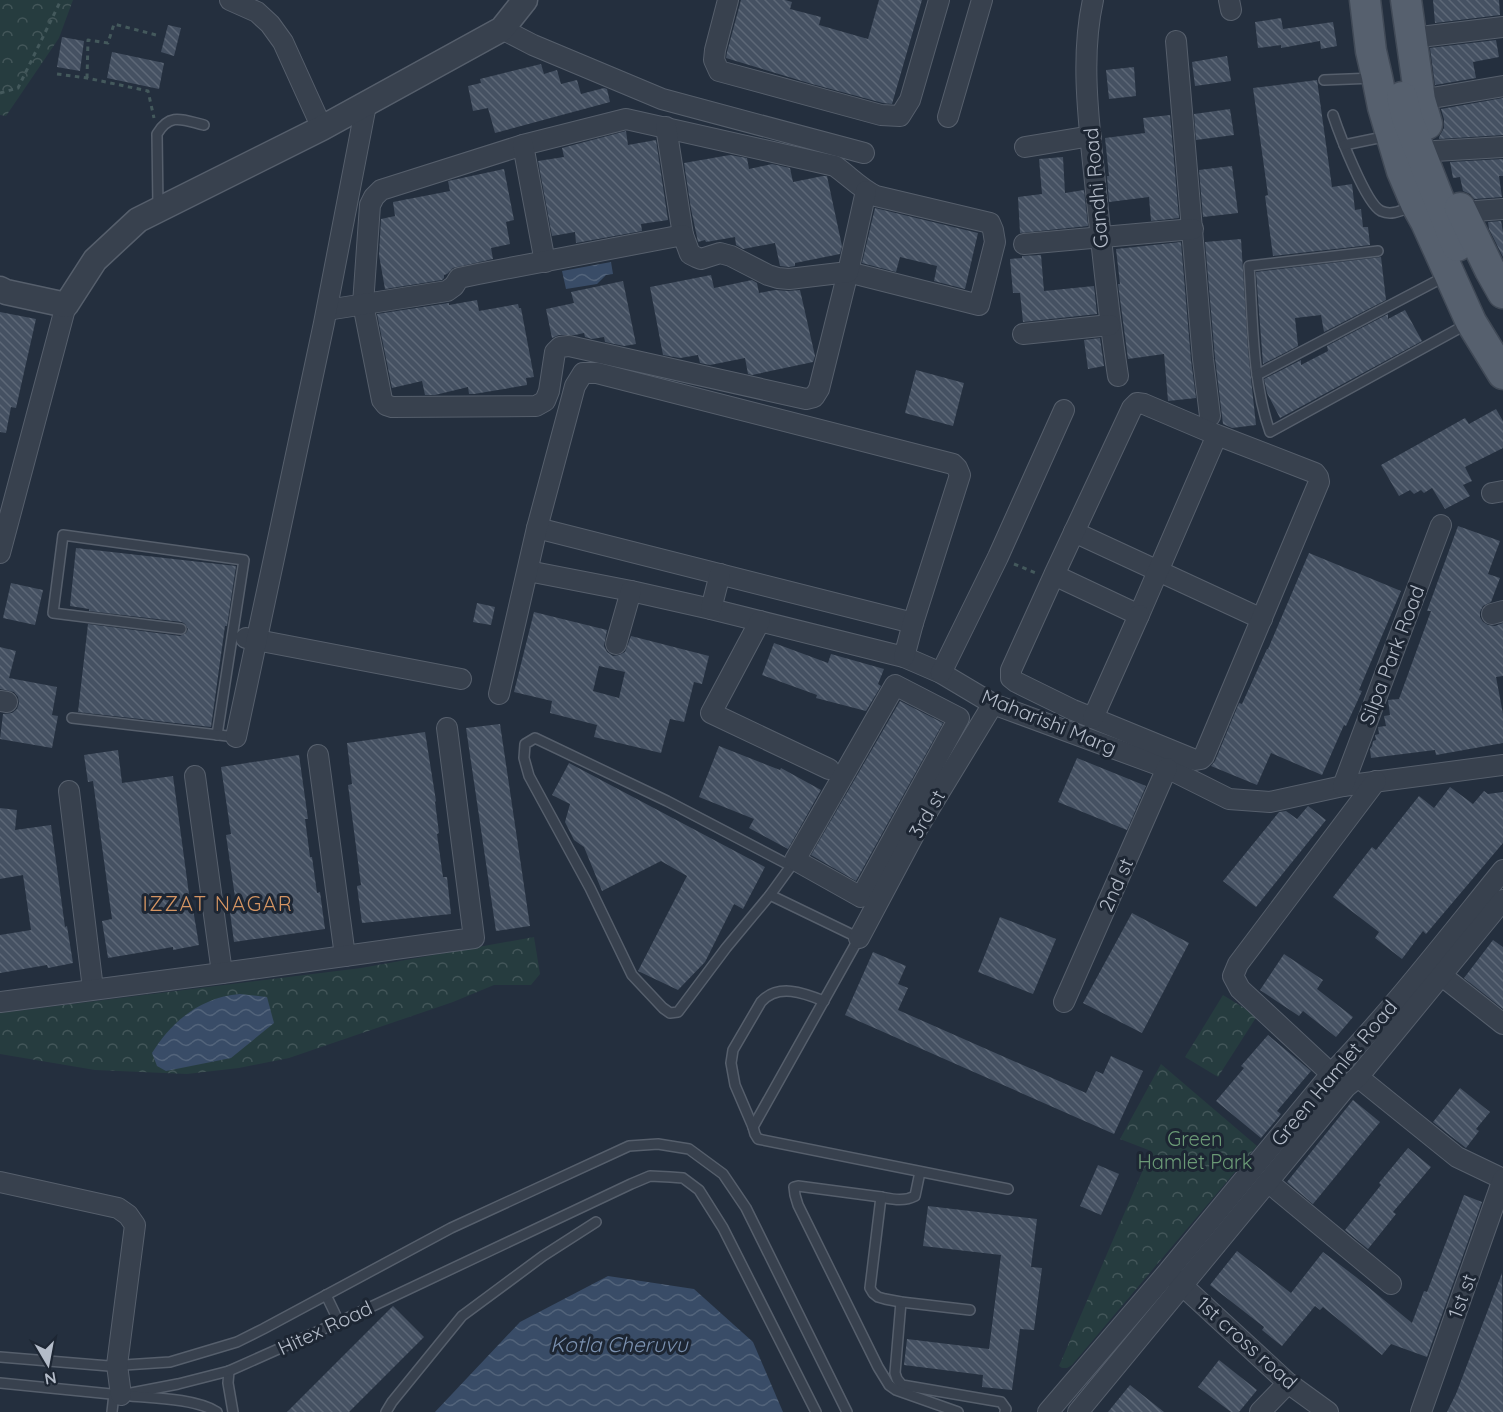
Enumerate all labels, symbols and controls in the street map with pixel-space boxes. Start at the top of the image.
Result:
street label: Gandhi Road [1078,127,1113,249]
street label: Silpa Park Road [1353,582,1430,728]
street label: Maharishi Marg [978,683,1120,760]
street label: 3rd st [903,785,950,842]
street label: 2nd st [1093,854,1139,916]
district label: IZZAT NAGAR [143,890,293,916]
street label: Green Hamlet Road [1265,995,1402,1151]
park label: Green Hamlet Park [1137,1126,1253,1174]
street label: 1st st [1442,1270,1481,1321]
street label: 1st cross road [1192,1291,1303,1394]
street label: Hitex Road [274,1295,376,1360]
water label: Kotla Cheruvu [550,1331,689,1357]
north arrow [18,1334,78,1394]
text: N [43,1368,58,1390]

